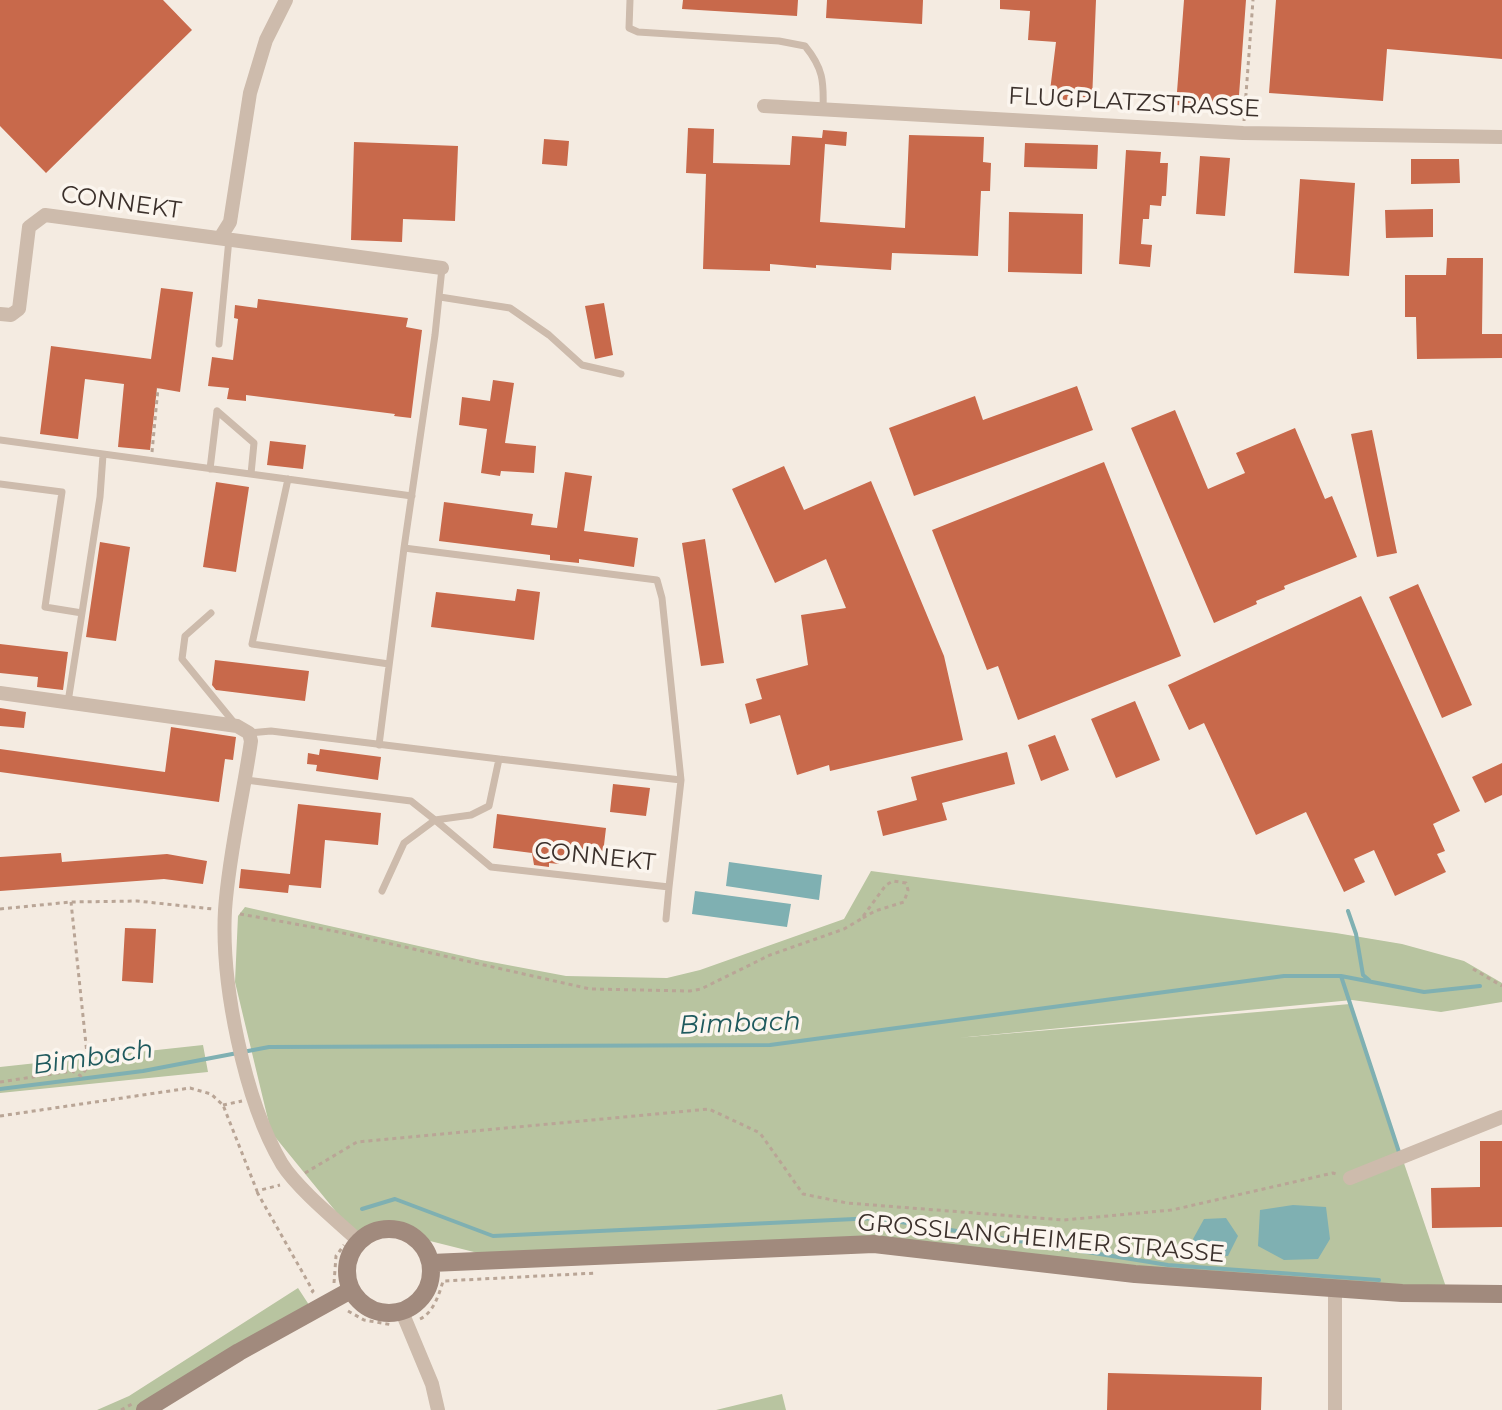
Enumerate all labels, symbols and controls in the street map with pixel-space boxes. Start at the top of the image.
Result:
street label: FLUGPLATZSTRASSE [1007,82,1261,124]
street label: CONNEKT [59,180,183,226]
street label: CONNEKT [533,836,657,878]
water label: Bimbach [679,1006,801,1042]
water label: Bimbach [31,1034,155,1082]
street label: GROSSLANGHEIMER STRASSE [856,1209,1226,1269]

